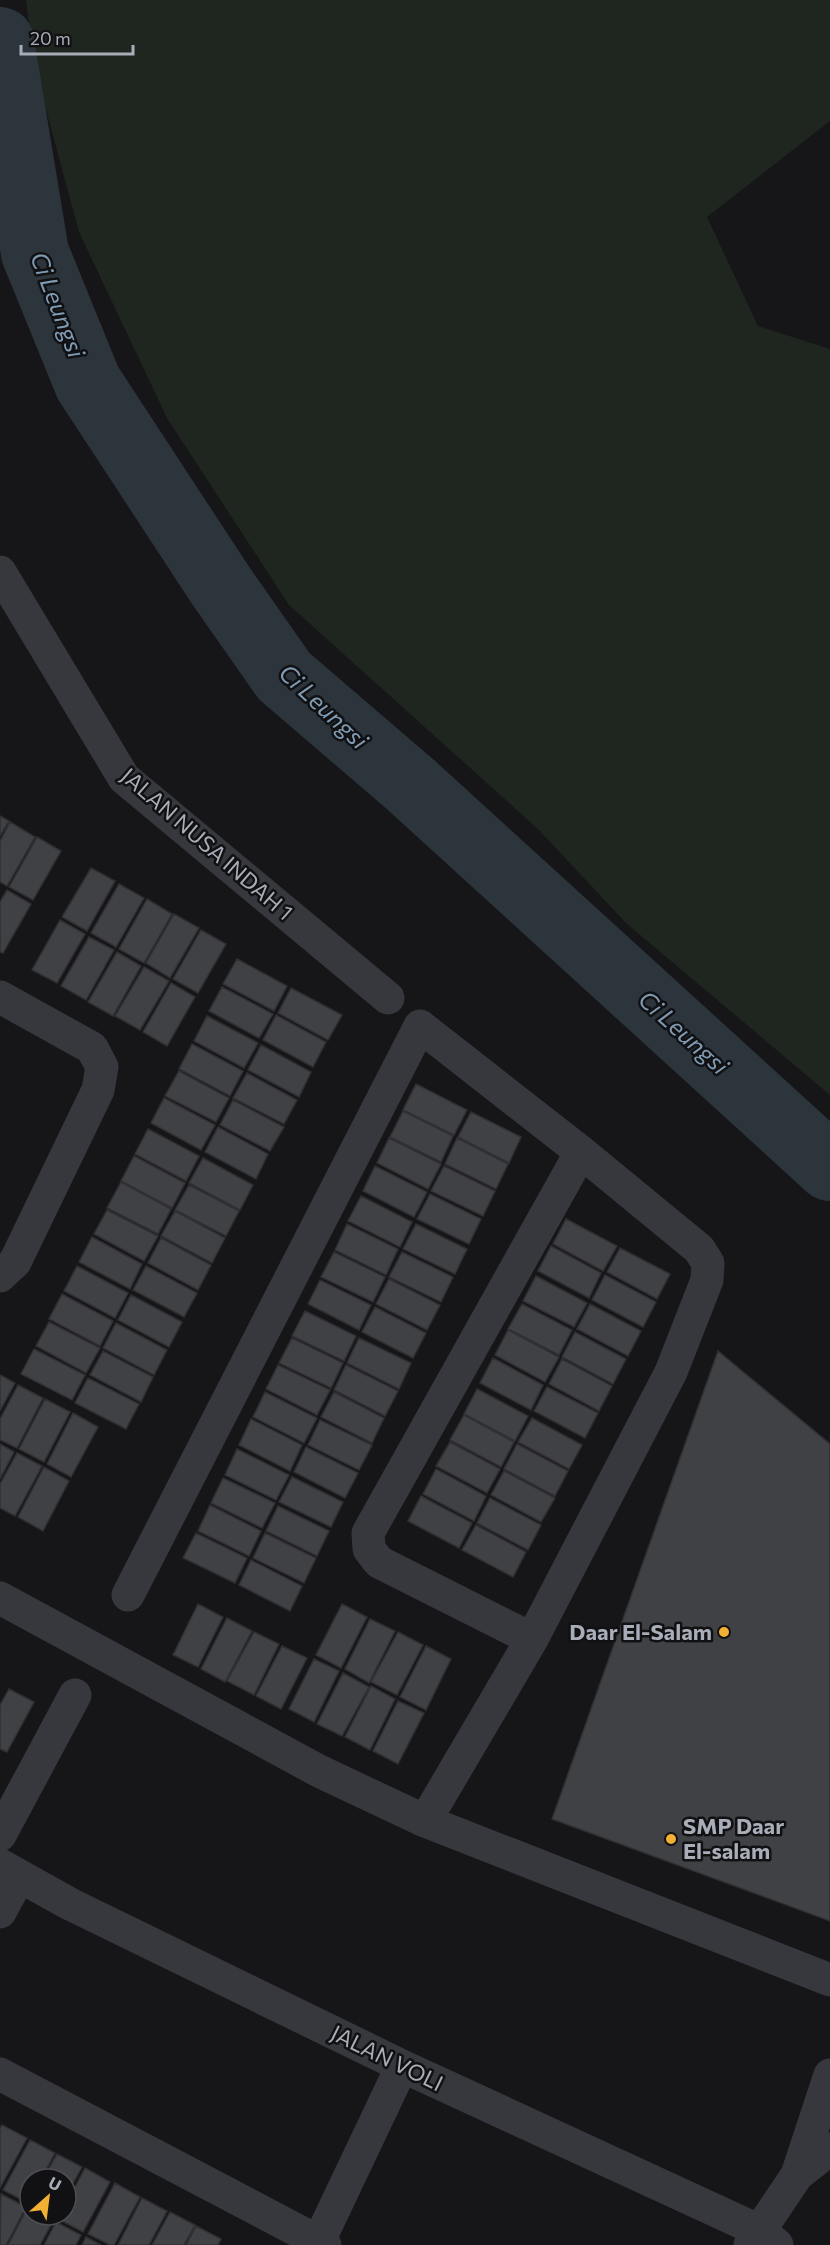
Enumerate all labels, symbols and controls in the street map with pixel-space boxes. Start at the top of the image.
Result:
scale bar [21,18,134,56]
text: 20 m [30,27,71,49]
water label: Ci Leungsi [25,248,92,362]
water label: Ci Leungsi [274,657,375,755]
street label: JALAN NUSA INDAH 1 [116,762,299,926]
water label: Ci Leungsi [633,984,736,1080]
place label: Daar El-Salam [569,1618,712,1645]
marker: Daar El-Salam [717,1625,731,1639]
place label: SMP Daar El-salam [683,1812,784,1864]
marker: SMP Daar El-salam [664,1832,678,1846]
street label: JALAN VOLI [327,2019,448,2096]
north arrow [18,2167,78,2227]
text: U [46,2172,65,2194]

